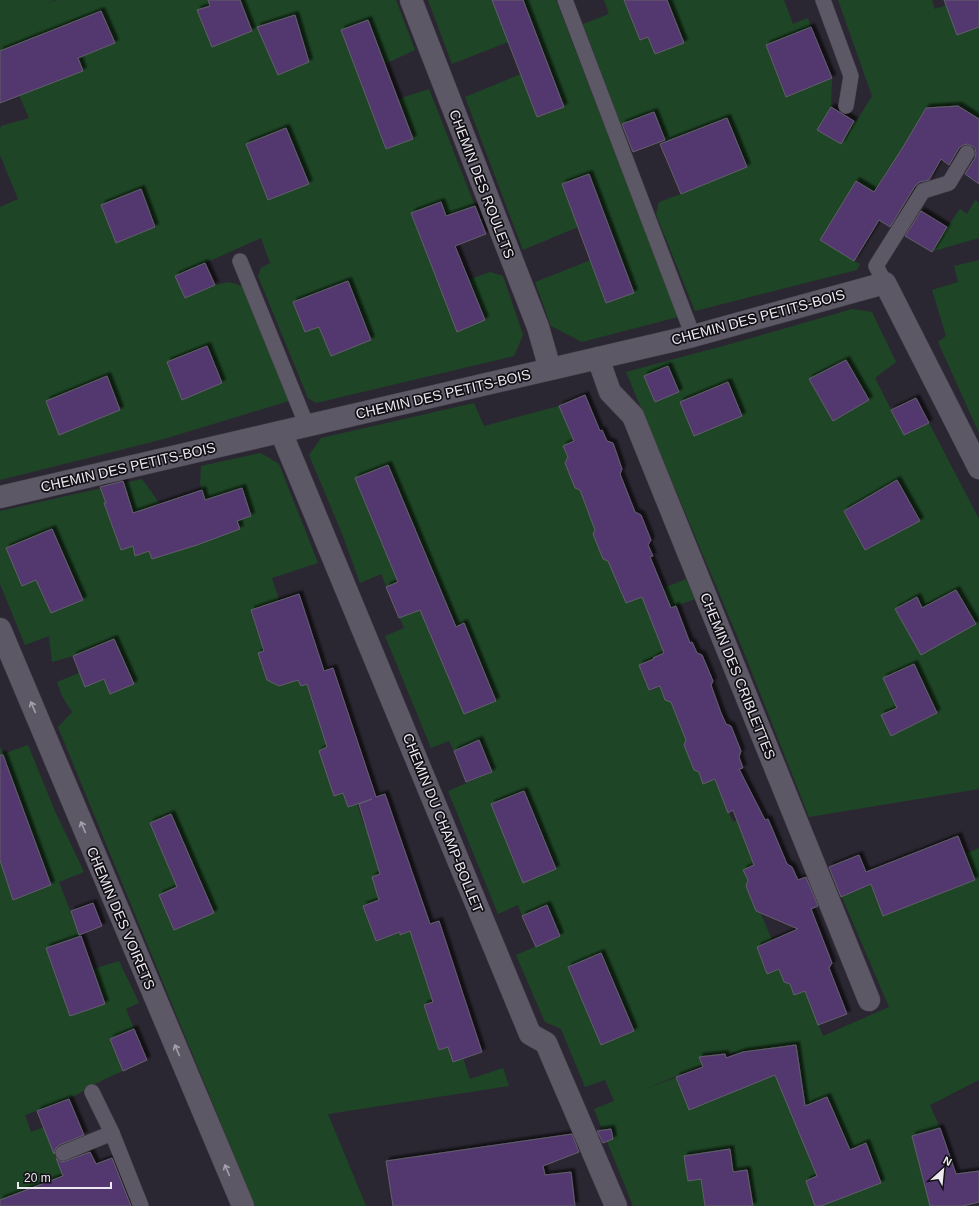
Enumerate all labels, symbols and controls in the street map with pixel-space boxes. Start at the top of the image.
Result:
street label: CHEMIN DES ROULETS [446,107,518,261]
street label: CHEMIN DES PETITS-BOIS [670,286,846,348]
street label: CHEMIN DES PETITS-BOIS [354,366,532,422]
street label: CHEMIN DES PETITS-BOIS [39,439,217,495]
street label: CHEMIN DES CRIBLETTES [697,590,779,762]
one-way arrow [28,702,36,714]
street label: CHEMIN DU CHAMP-BOLLET [400,731,487,915]
one-way arrow [79,822,86,834]
street label: CHEMIN DES VOIRETS [84,844,158,992]
one-way arrow [173,1045,180,1057]
north arrow [923,1150,963,1190]
text: N [941,1154,954,1168]
scale bar [18,1164,111,1190]
one-way arrow [223,1165,231,1177]
text: 20 m [24,1171,51,1185]

